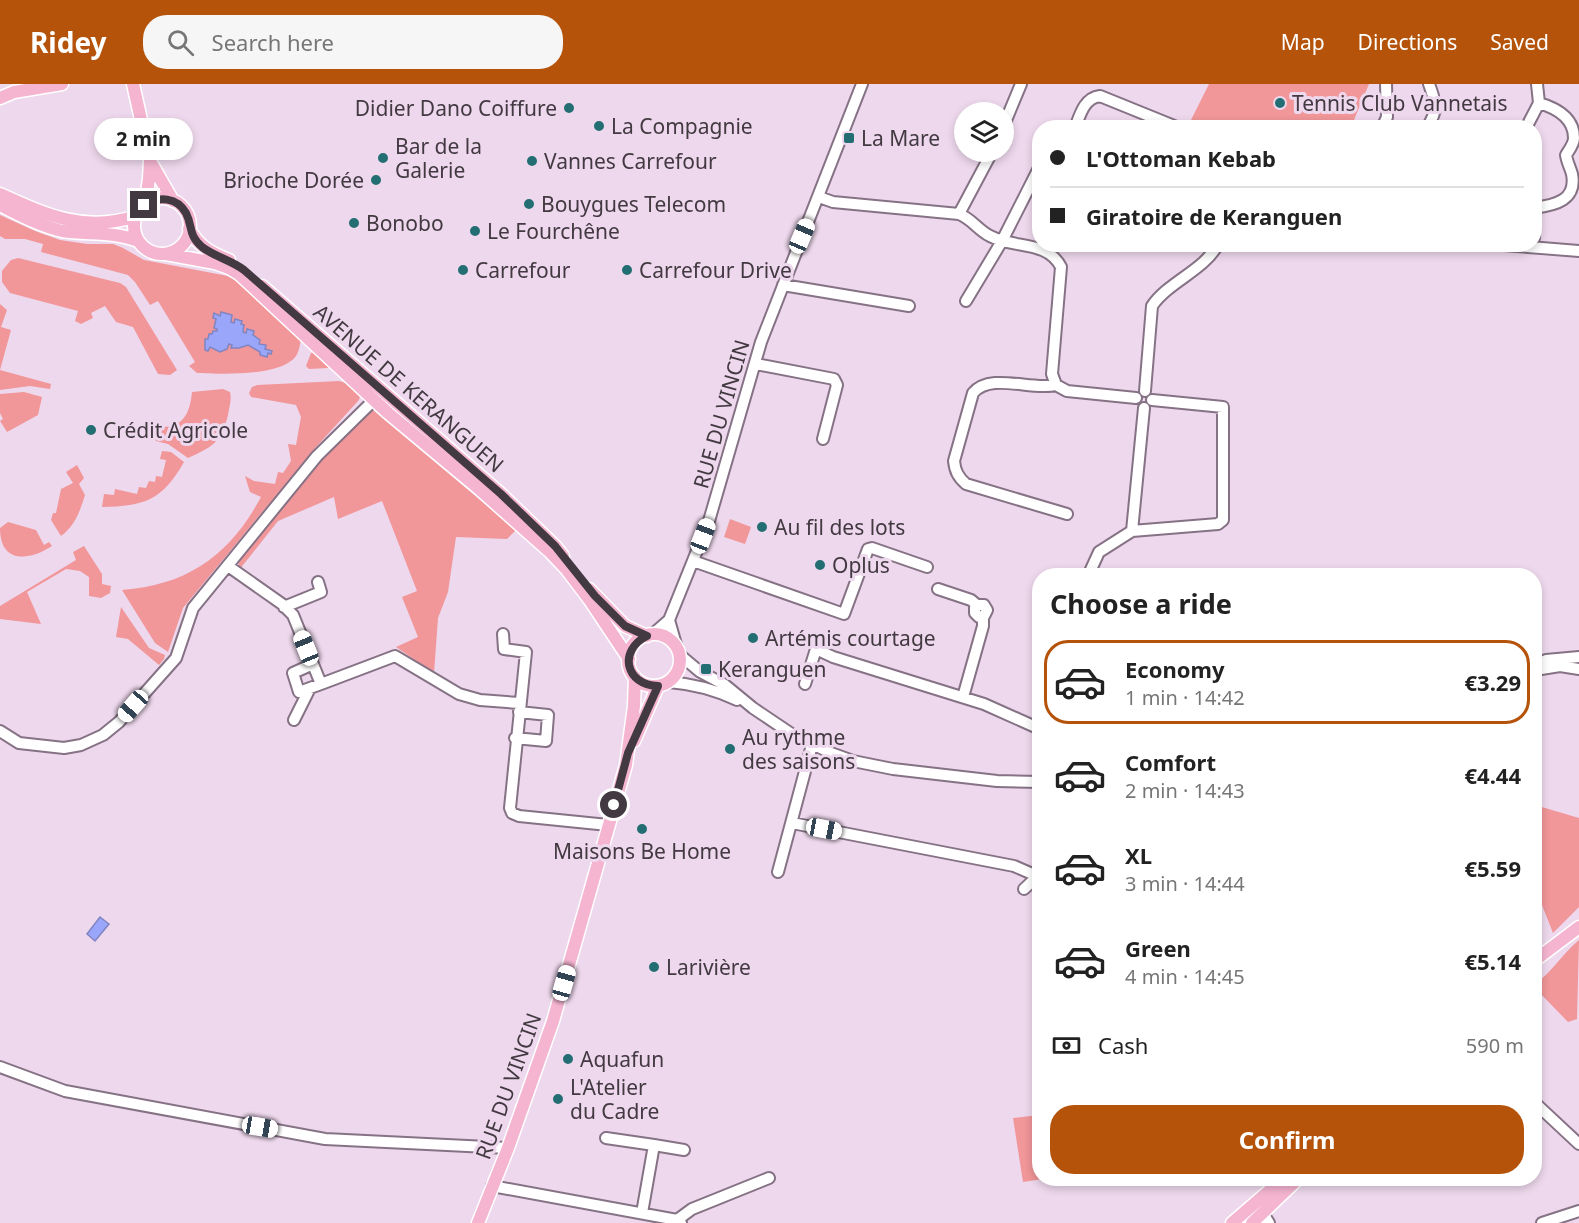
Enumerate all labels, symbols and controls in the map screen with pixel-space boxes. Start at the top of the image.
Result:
search box [143,15,563,69]
text: Ridey [30,23,107,61]
icon: search [164,26,197,59]
text: Search here [212,27,334,57]
text: Map [1281,28,1325,56]
text: Directions [1358,28,1457,56]
text: Saved [1490,28,1549,56]
place label: Tennis Club Vannetais [1292,89,1508,117]
place label: Didier Dano Coiffure [355,94,557,122]
marker: Tennis Club Vannetais [1273,96,1287,110]
marker: Didier Dano Coiffure [562,101,576,115]
map controls [954,102,1014,162]
button: layers [954,102,1014,162]
place label: La Compagnie [611,112,753,140]
callout: 2 min [94,118,194,160]
marker: La Compagnie [592,119,606,133]
place label: La Mare [861,124,940,152]
text: 2 min [116,125,171,152]
marker: La Mare [842,131,856,145]
place label: Bar de la Galerie [395,132,482,184]
text: L'Ottoman Kebab [1086,143,1276,173]
place label: Vannes Carrefour [544,147,717,175]
marker: Bar de la Galerie [376,151,390,165]
marker: Vannes Carrefour [525,154,539,168]
place label: Brioche Dorée [223,166,364,194]
marker: Brioche Dorée [369,173,383,187]
place label: Bouygues Telecom [541,190,726,218]
route end [130,191,157,218]
marker: Bouygues Telecom [522,197,536,211]
text: Giratoire de Keranguen [1086,201,1342,231]
place label: Bonobo [366,209,444,237]
marker: Bonobo [347,216,361,230]
car [787,216,817,256]
place label: Le Fourchêne [487,217,620,245]
marker: Le Fourchêne [468,224,482,238]
place label: Carrefour [475,256,571,284]
place label: Carrefour Drive [639,256,792,284]
marker: Carrefour [456,263,470,277]
marker: Carrefour Drive [620,263,634,277]
street label: AVENUE DE KERANGUEN [308,298,510,478]
street label: RUE DU VINCIN [686,336,756,492]
place label: Crédit Agricole [103,416,248,444]
marker: Crédit Agricole [84,423,98,437]
place label: Au fil des lots [774,513,905,541]
car [688,516,718,556]
marker: Au fil des lots [755,520,769,534]
place label: Oplus [832,551,890,579]
marker: Oplus [813,558,827,572]
text: Choose a ride [1050,585,1232,622]
place label: Artémis courtage [765,624,936,652]
car [291,628,321,668]
marker: Artémis courtage [746,631,760,645]
text: Economy [1125,654,1224,684]
place label: Keranguen [718,655,827,683]
icon: car [1053,655,1107,709]
marker: Keranguen [699,662,713,676]
text: €3.29 [1464,667,1521,697]
text: 1 min · 14:42 [1125,684,1245,711]
car [114,687,152,725]
place label: Au rythme des saisons [742,723,855,775]
marker: Au rythme des saisons [723,742,737,756]
text: Comfort [1125,747,1216,777]
icon: car [1053,748,1107,802]
text: €4.44 [1464,760,1521,790]
text: 2 min · 14:43 [1125,777,1245,804]
route start [600,791,627,818]
car [805,817,843,841]
marker: Maisons Be Home [635,822,649,836]
place label: Maisons Be Home [553,837,731,865]
text: XL [1125,840,1152,870]
icon: car [1053,841,1107,895]
text: €5.59 [1464,853,1521,883]
text: 3 min · 14:44 [1125,870,1245,897]
text: Green [1125,933,1191,963]
icon: car [1053,934,1107,988]
text: €5.14 [1464,946,1521,976]
place label: Larivière [666,953,751,981]
marker: Larivière [647,960,661,974]
car [550,963,578,1003]
text: 4 min · 14:45 [1125,963,1245,990]
street label: RUE DU VINCIN [469,1009,547,1163]
icon: cash [1050,1029,1083,1062]
text: Cash [1098,1030,1148,1060]
text: 590 m [1466,1032,1524,1059]
place label: Aquafun [580,1045,664,1073]
marker: Aquafun [561,1052,575,1066]
place label: L'Atelier du Cadre [570,1073,659,1125]
marker: L'Atelier du Cadre [551,1092,565,1106]
button: Confirm [1050,1105,1524,1174]
car [241,1115,279,1139]

